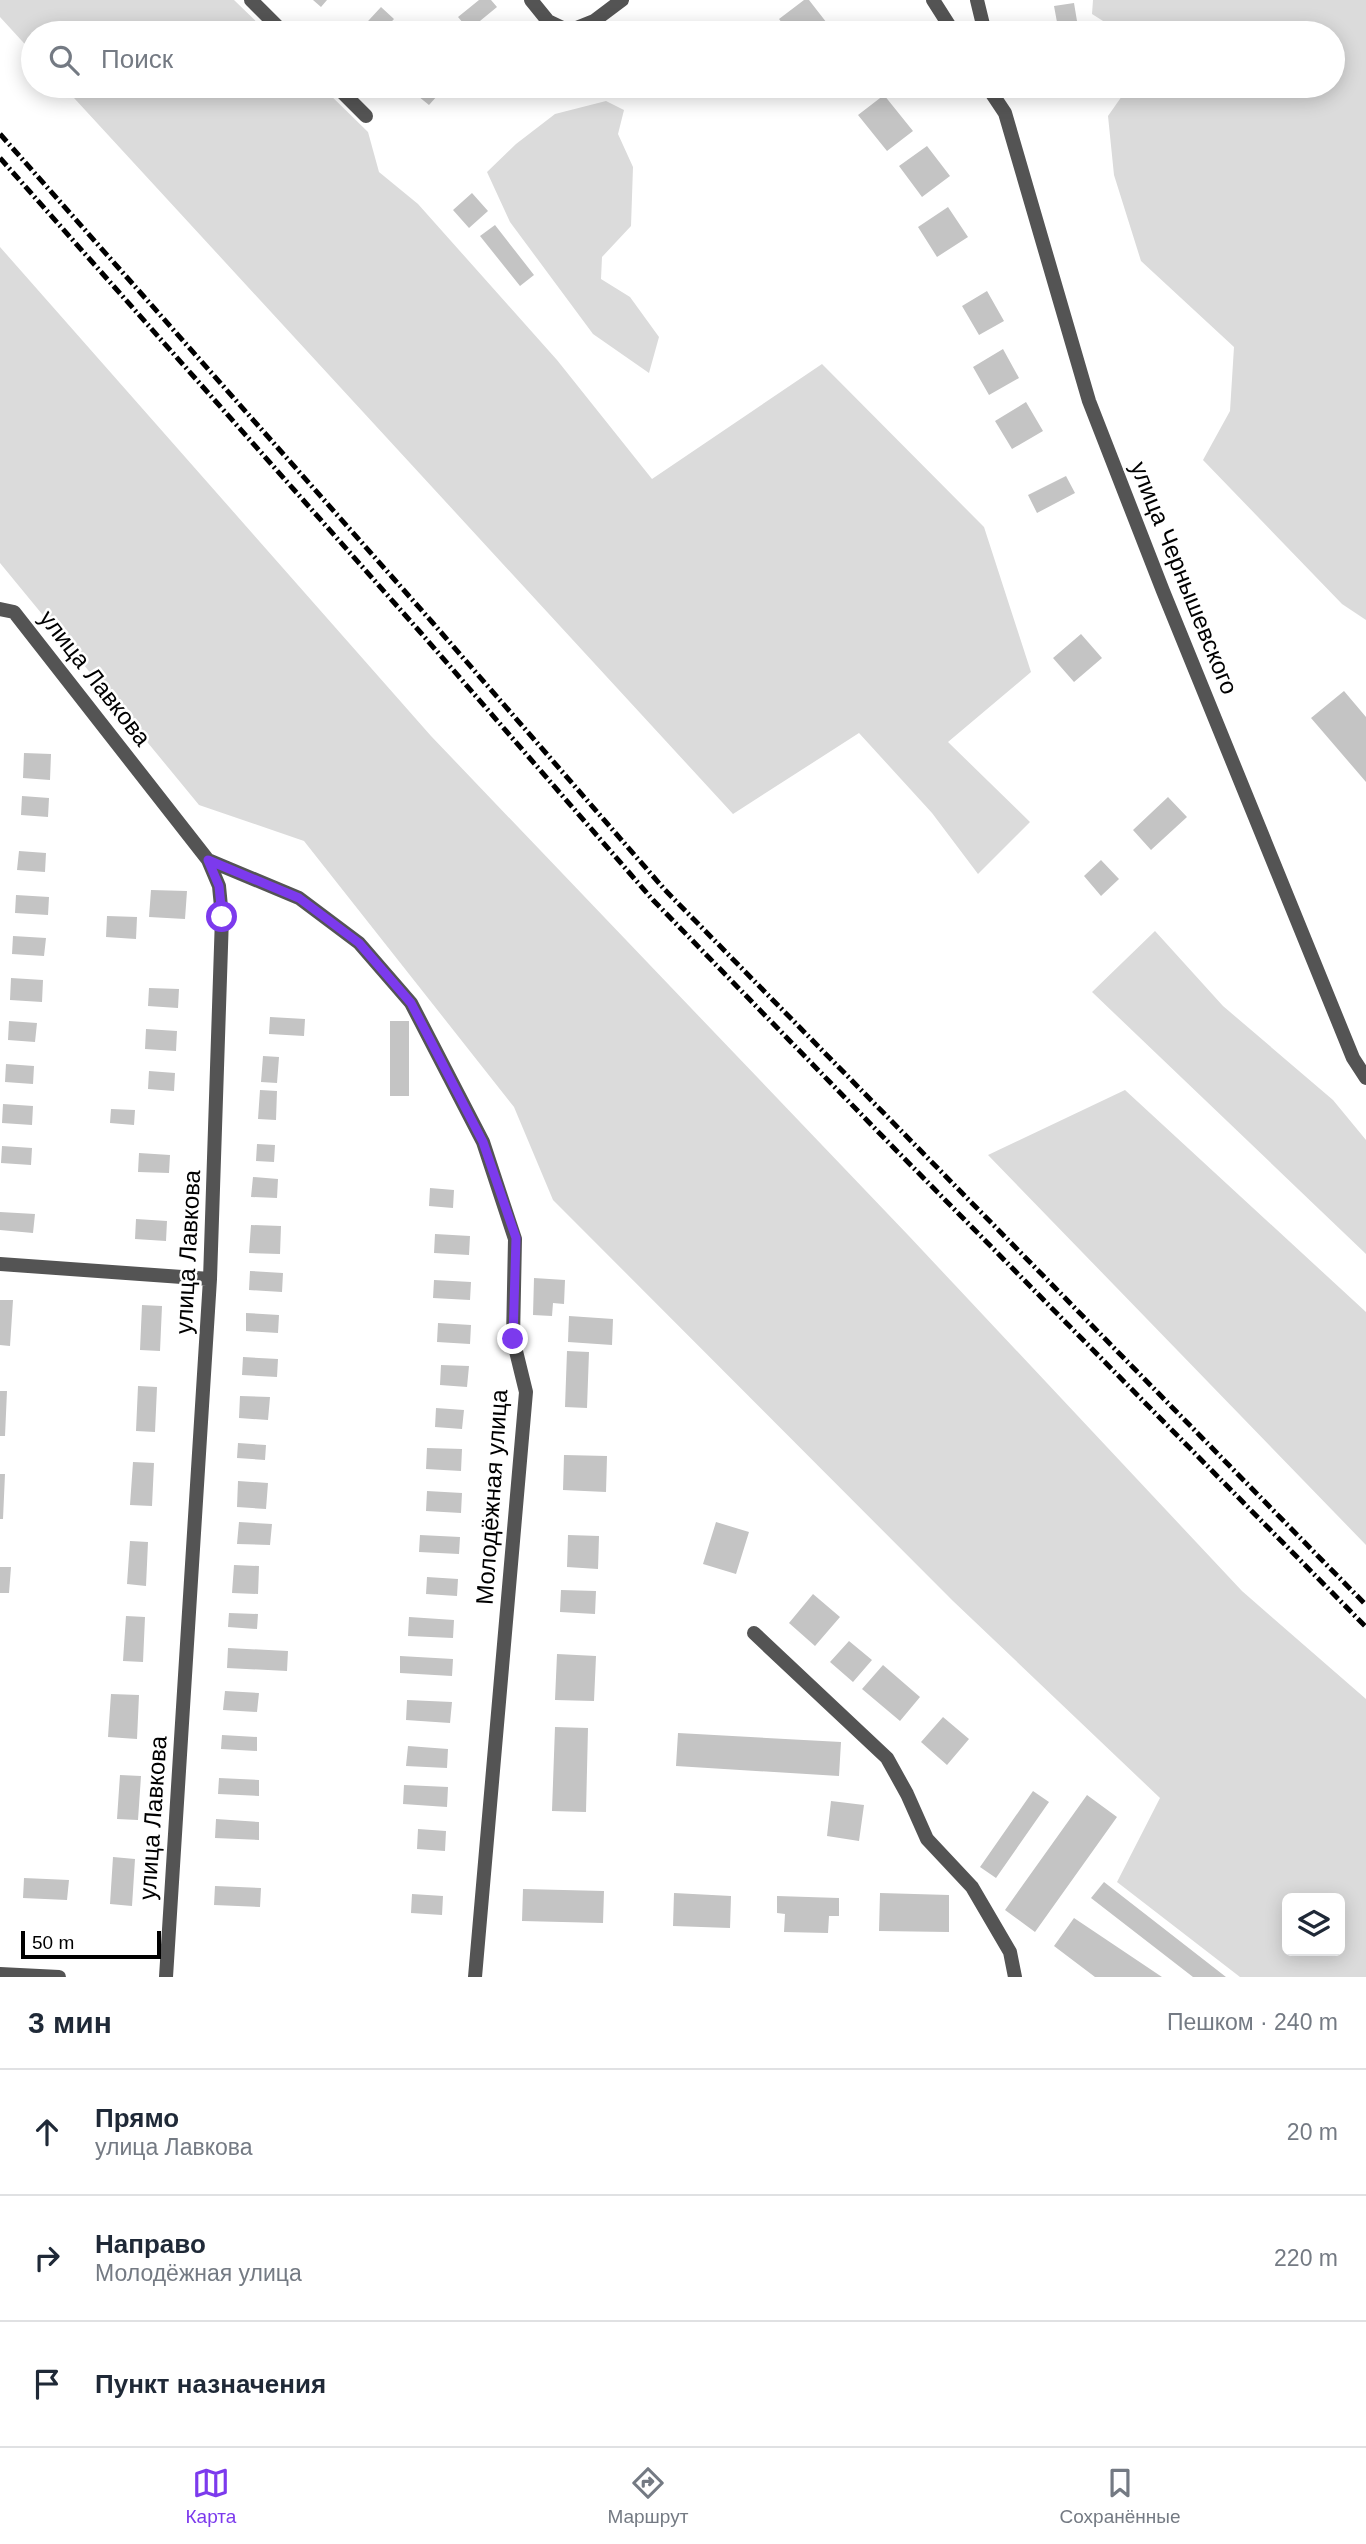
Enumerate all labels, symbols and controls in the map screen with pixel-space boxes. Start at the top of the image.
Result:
search box [21,21,1345,98]
icon: search [45,41,83,79]
text: Поиск [101,44,173,74]
street label: улица Чернышевского [1125,457,1244,698]
street label: улица Лавкова [34,605,157,751]
route start [206,901,237,932]
street label: улица Лавкова [170,1169,205,1335]
route end [497,1323,528,1354]
street label: Молодёжная улица [471,1388,513,1606]
street label: улица Лавкова [133,1734,172,1901]
map controls [1282,1893,1345,1956]
button: layers [1282,1893,1345,1956]
scale bar [21,1928,161,1960]
text: 50 m [32,1932,74,1953]
text: 3 мин [28,2006,112,2039]
text: Пешком · 240 m [1167,2009,1338,2035]
text: Прямо [95,2103,179,2133]
icon: ahead [28,2113,66,2151]
text: 20 m [1287,2119,1338,2145]
text: улица Лавкова [95,2134,253,2160]
text: Направо [95,2229,206,2259]
icon: right [28,2239,66,2277]
text: 220 m [1274,2245,1338,2271]
text: Молодёжная улица [95,2260,302,2286]
icon: arrive [28,2365,66,2403]
text: Пункт назначения [95,2369,326,2399]
tab: Карта [186,2464,236,2528]
tab: Маршрут [607,2464,688,2528]
tab: Сохранённые [1059,2464,1180,2528]

